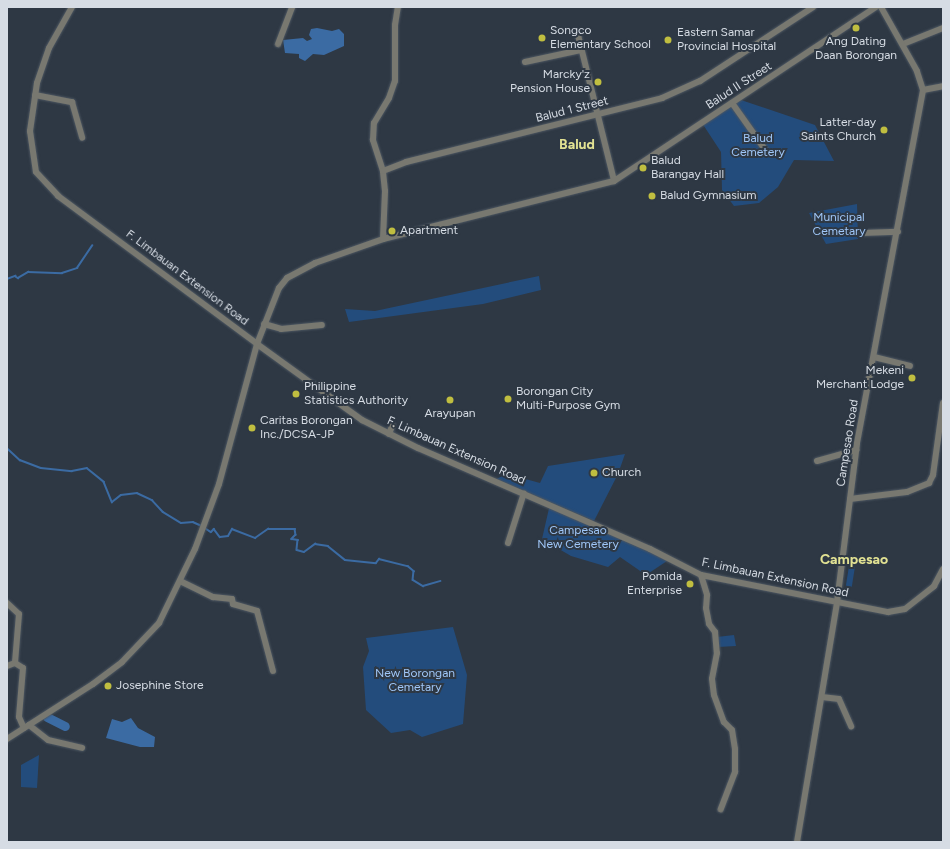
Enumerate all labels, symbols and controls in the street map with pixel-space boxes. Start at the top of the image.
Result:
marker: Ang Dating Daan Borongan [851,23,861,33]
place label: Songco Elementary School [550,24,651,52]
place label: Eastern Samar Provincial Hospital [677,26,776,54]
marker: Songco Elementary School [537,33,547,43]
marker: Eastern Samar Provincial Hospital [662,34,674,46]
place label: Ang Dating Daan Borongan [815,35,897,63]
street label: Balud II Street [703,59,775,113]
place label: Marcky'z Pension House [510,68,590,96]
marker: Marcky'z Pension House [593,77,603,87]
street label: Balud 1 Street [534,94,610,126]
place label: Latter-day Saints Church [801,116,876,144]
marker: Latter-day Saints Church [879,125,889,135]
park label: Balud Cemetery [731,132,785,160]
district label: Balud [559,137,595,153]
place label: Balud Barangay Hall [651,154,724,182]
marker: Balud Barangay Hall [638,163,648,173]
place label: Balud Gymnasium [660,189,757,203]
marker: Balud Gymnasium [647,191,657,201]
park label: Municipal Cemetary [813,211,865,239]
place label: Apartment [400,224,458,238]
marker: Apartment [387,226,397,236]
street label: F. Limbauan Extension Road [123,227,251,329]
place label: Mekeni Merchant Lodge [816,364,904,392]
marker: Mekeni Merchant Lodge [907,373,917,383]
place label: Philippine Statistics Authority [304,380,408,408]
place label: Borongan City Multi-Purpose Gym [516,385,620,413]
marker: Philippine Statistics Authority [291,389,301,399]
marker: Borongan City Multi-Purpose Gym [503,394,513,404]
marker: Arayupan [445,395,455,405]
street label: Campesao Road [834,398,862,488]
place label: Arayupan [424,407,476,421]
place label: Caritas Borongan Inc./DCSA-JP [260,414,353,442]
street label: F. Limbauan Extension Road [385,414,527,488]
marker: Caritas Borongan Inc./DCSA-JP [247,423,257,433]
place label: Church [602,466,641,480]
marker: Church [589,468,599,478]
park label: Campesao New Cemetery [537,524,619,552]
district label: Campesao [820,552,888,568]
street label: F. Limbauan Extension Road [700,555,850,601]
place label: Pomida Enterprise [627,570,682,598]
marker: Pomida Enterprise [685,579,695,589]
park label: New Borongan Cemetary [375,667,455,695]
place label: Josephine Store [116,679,204,693]
marker: Josephine Store [103,681,113,691]

